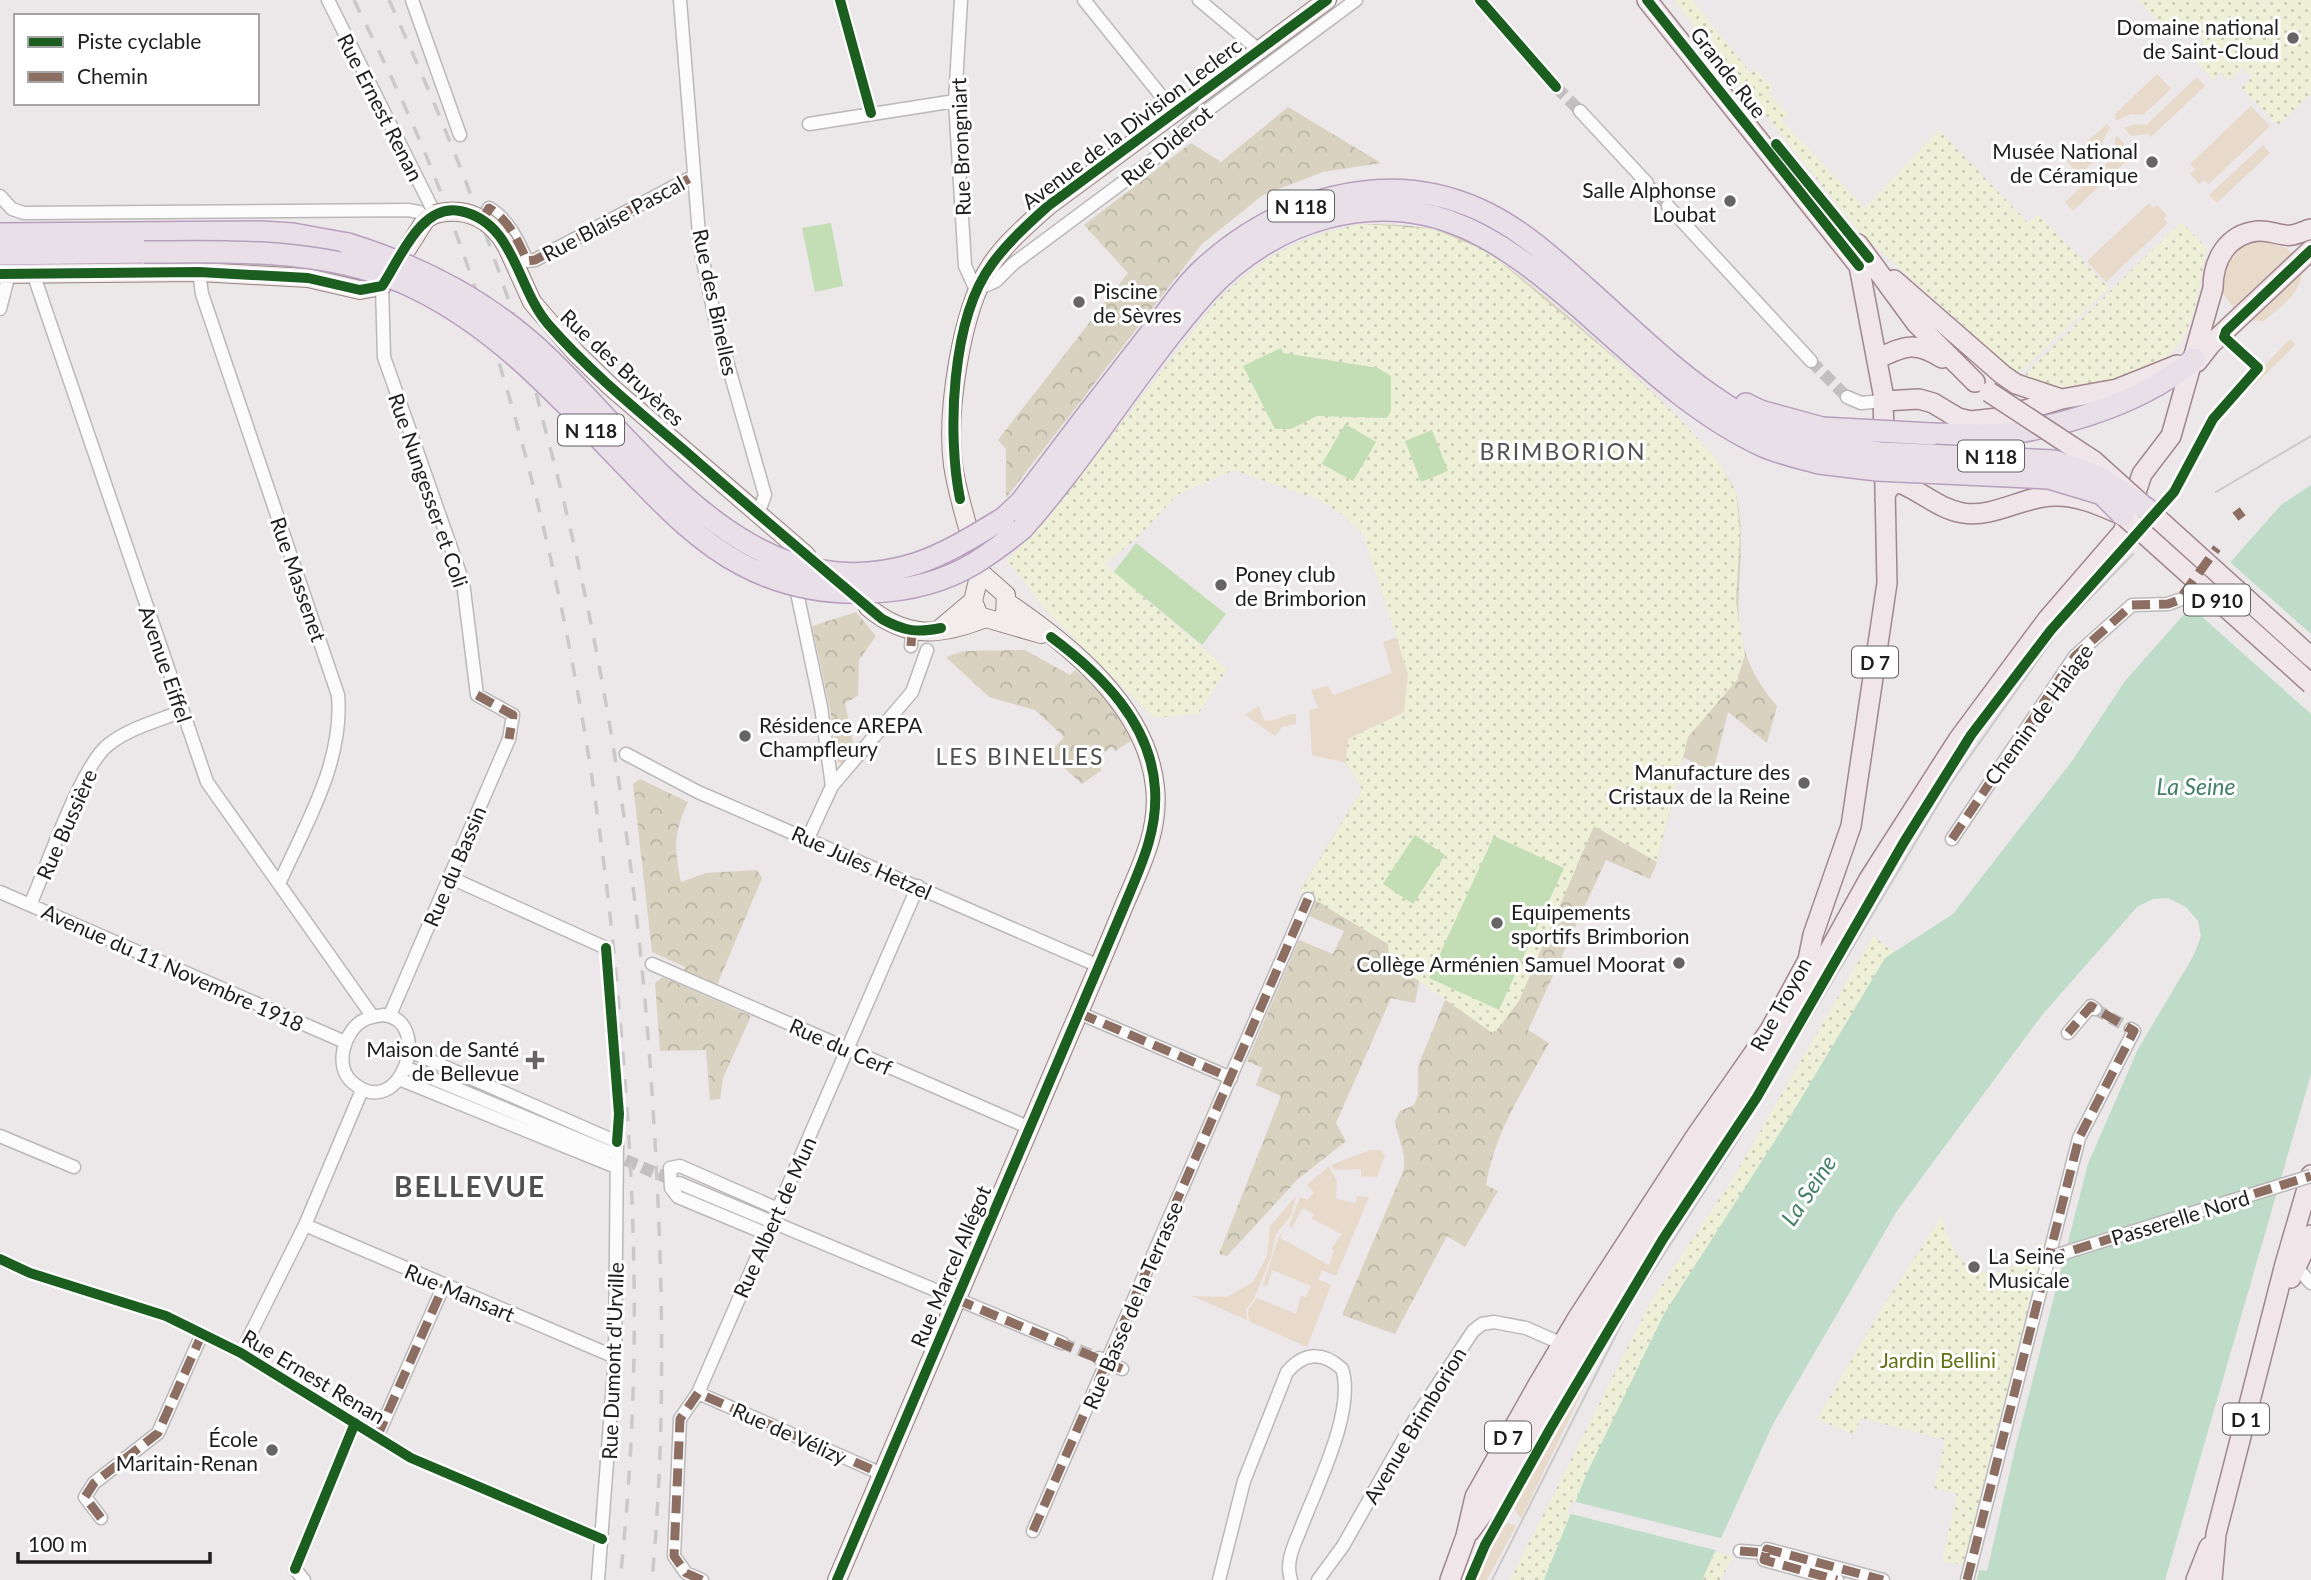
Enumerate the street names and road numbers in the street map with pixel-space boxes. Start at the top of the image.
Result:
street label: Grande Rue [1686,22,1772,122]
street label: Rue Ernest Renan [333,29,429,185]
street label: Avenue de la Division Leclerc [1016,32,1246,214]
street label: Rue Brongniart [945,77,975,217]
street label: Rue Diderot [1115,99,1217,190]
street label: Rue Blaise Pascal [538,170,688,266]
road number: N 118 [1268,190,1334,222]
street label: Rue des Binelles [688,226,744,378]
street label: Rue des Bruyères [556,303,690,431]
street label: Rue Nungesser et Coli [384,390,474,590]
road number: N 118 [558,414,624,446]
road number: N 118 [1958,440,2024,471]
street label: Rue Massenet [266,513,332,645]
road number: D 910 [2184,584,2250,615]
street label: Avenue Eiffel [134,602,198,726]
street label: Chemin de Halage [1979,639,2097,789]
road number: D 7 [1852,646,1898,678]
street label: Rue Bussière [30,765,102,883]
street label: Rue du Bassin [417,802,491,930]
street label: Rue Jules Hetzel [788,820,936,904]
street label: Avenue du 11 Novembre 1918 [38,898,308,1036]
street label: Rue Troyon [1744,953,1816,1055]
street label: Rue du Cerf [786,1012,897,1080]
street label: Rue Albert de Mun [727,1133,821,1301]
street label: Rue Marcel Allégot [905,1181,996,1351]
street label: Passerelle Nord [2108,1184,2252,1250]
street label: Rue Basse de la Terrasse [1077,1197,1187,1413]
street label: Rue Mansart [401,1258,519,1327]
street label: Rue Dumont d'Urville [596,1262,628,1460]
street label: Rue Ernest Renan [238,1323,390,1429]
street label: Avenue Brimborion [1357,1342,1471,1508]
street label: Rue de Vélizy [729,1397,851,1469]
road number: D 1 [2223,1404,2269,1434]
road number: D 7 [1485,1422,1531,1452]

